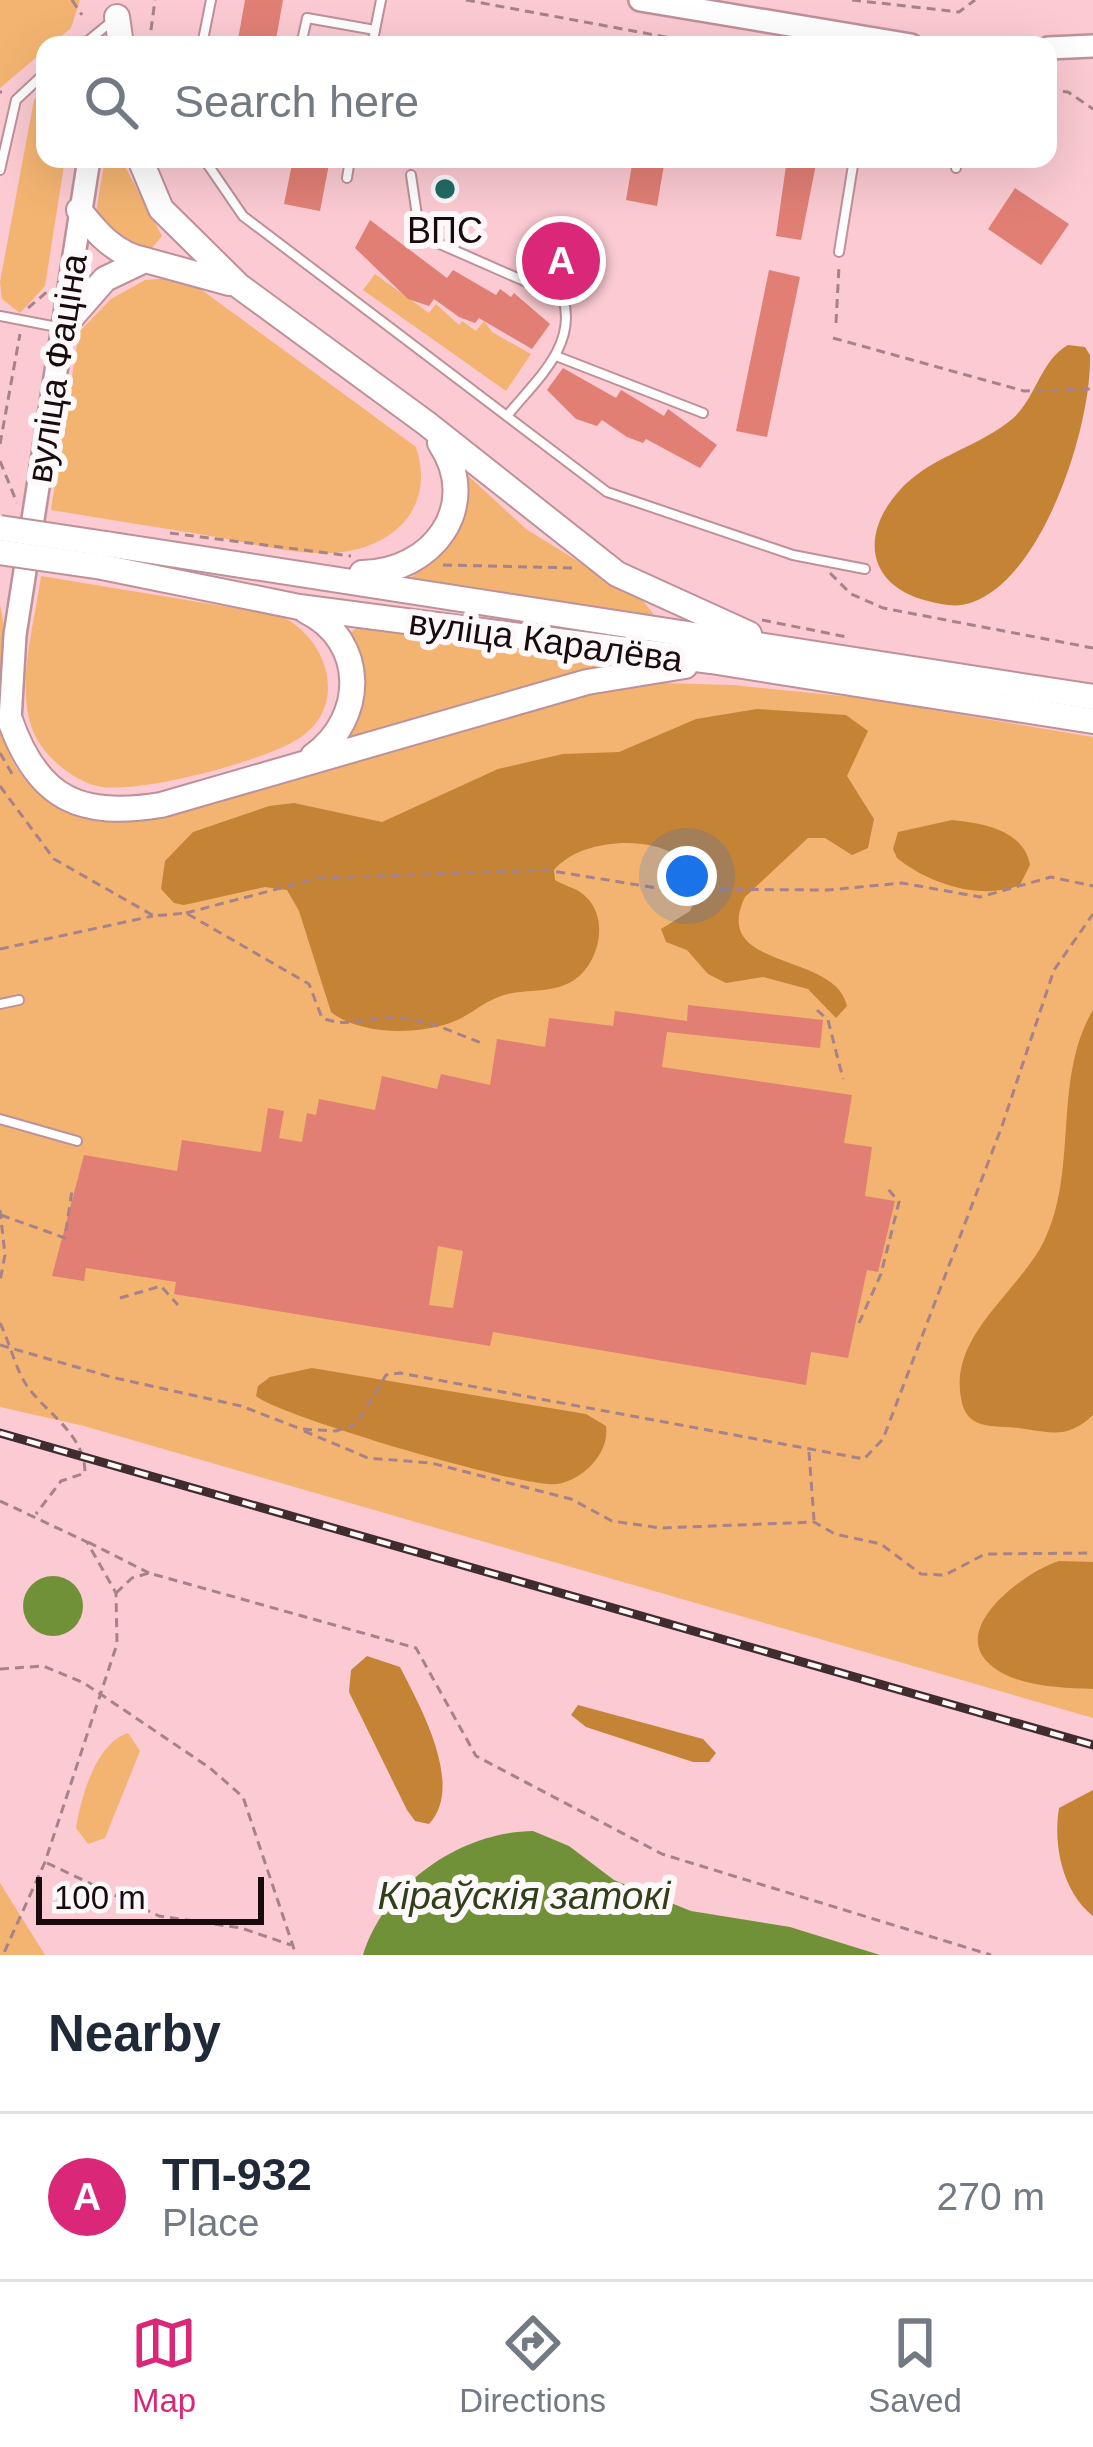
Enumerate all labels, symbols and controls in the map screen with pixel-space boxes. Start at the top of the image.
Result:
search box [36,36,1057,168]
icon: search [78,69,144,135]
text: Search here [174,76,419,127]
marker: ВПС [432,176,458,202]
place label: ВПС [407,210,483,251]
pin: A [522,216,600,306]
street label: вуліца Фаціна [18,250,95,485]
street label: вуліца Каралёва [406,601,686,680]
your location [657,846,717,906]
scale bar [36,1871,264,1924]
water label: Кіраўскія затокі [378,1874,672,1917]
text: 100 m [54,1879,146,1916]
text: Nearby [48,2005,221,2062]
text: ТП-932 [162,2149,312,2200]
text: A [73,2175,101,2218]
text: 270 m [937,2175,1045,2218]
text: Place [162,2201,260,2244]
tab: Map [131,2310,197,2420]
tab: Directions [459,2310,606,2420]
tab: Saved [868,2310,962,2420]

